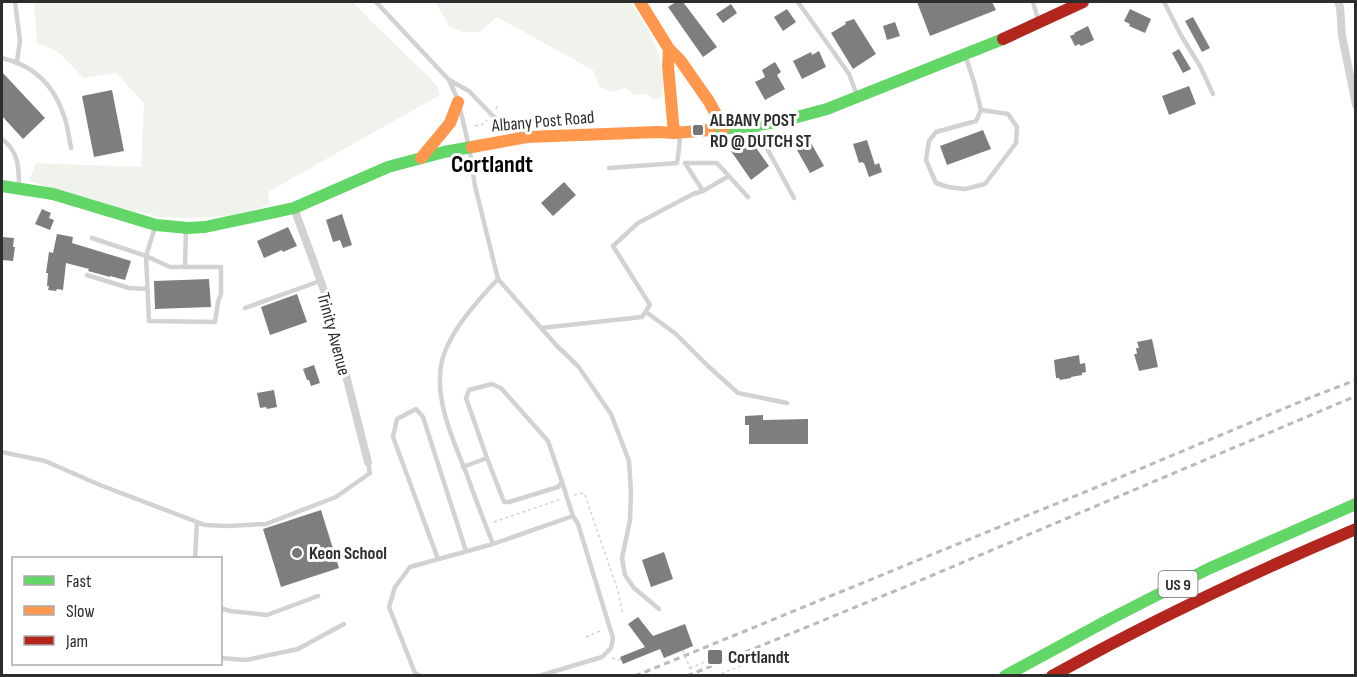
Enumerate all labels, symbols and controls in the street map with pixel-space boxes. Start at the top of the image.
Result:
street label: Albany Post Road [490,107,595,137]
place label: ALBANY POST RD @ DUTCH ST [709,110,812,152]
marker: ALBANY POST RD @ DUTCH ST [691,123,705,137]
district label: Cortlandt [451,150,533,179]
street label: Trinity Avenue [312,290,355,378]
place label: Keon School [309,543,387,564]
marker: Keon School [290,546,304,560]
legend [12,557,222,665]
text: Fast [66,571,92,592]
road number: US 9 [1158,571,1198,597]
text: Slow [66,601,95,622]
text: Jam [65,631,88,652]
place label: Cortlandt [728,647,790,668]
marker: Cortlandt [706,648,724,666]

